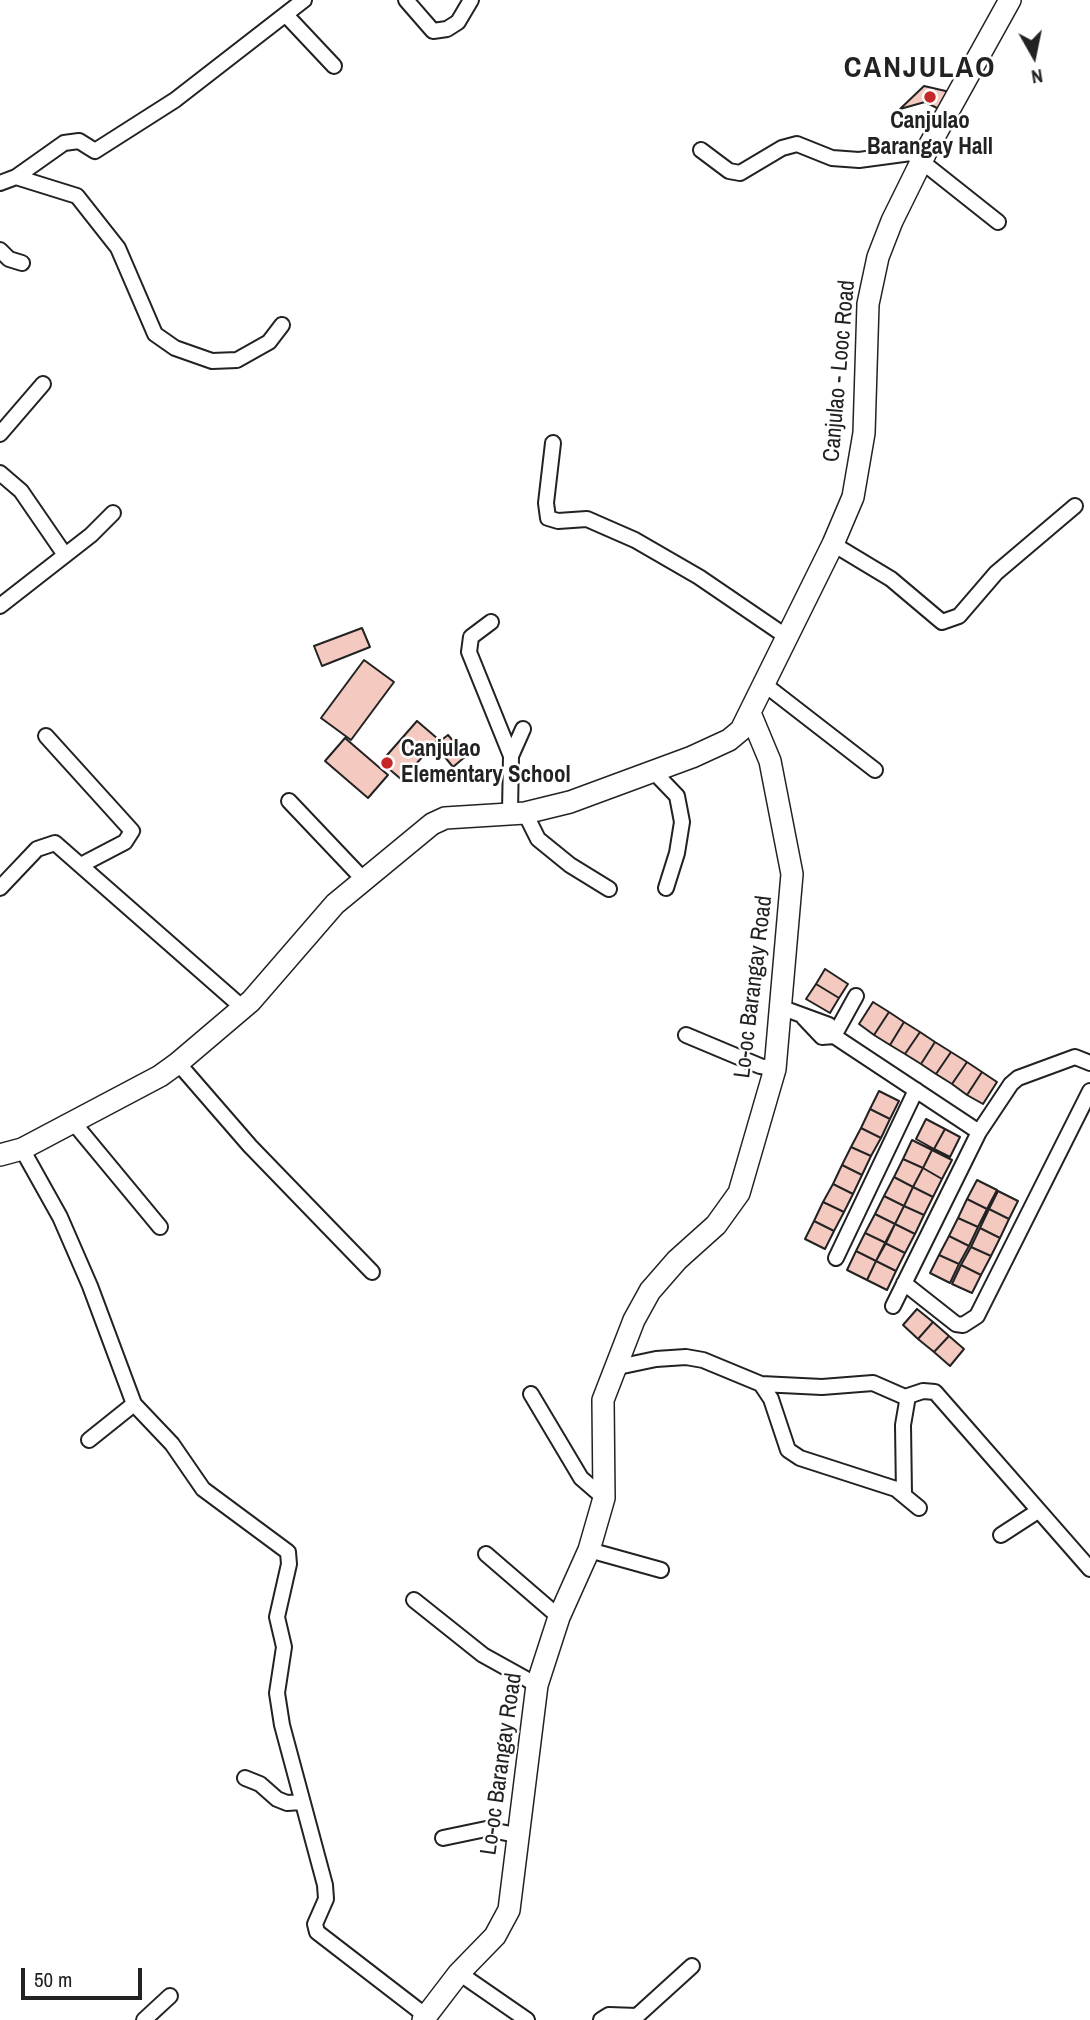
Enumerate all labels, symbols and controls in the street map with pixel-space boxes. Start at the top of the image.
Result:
north arrow [999,21,1069,91]
district label: CANJULAO [845,51,995,87]
text: N [1030,63,1045,90]
marker: Canjulao Barangay Hall [922,89,938,105]
place label: Canjulao Barangay Hall [867,108,993,162]
street label: Canjulao - Looc Road [818,279,862,463]
place label: Canjulao Elementary School [401,736,571,790]
marker: Canjulao Elementary School [379,755,395,771]
street label: Lo-oc Barangay Road [729,894,779,1080]
street label: Lo-oc Barangay Road [476,1671,528,1857]
scale bar [24,1954,145,1998]
text: 50 m [34,1965,72,1994]

